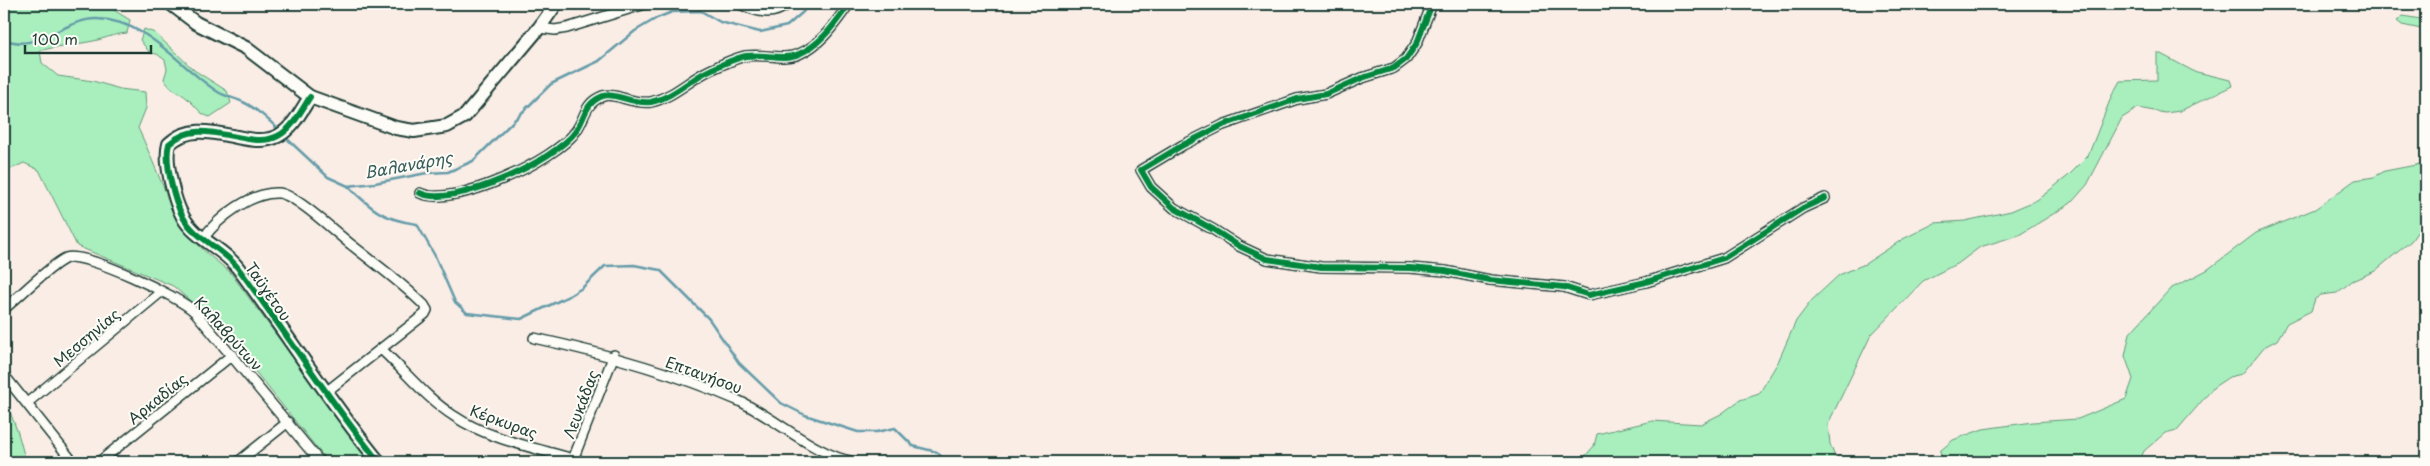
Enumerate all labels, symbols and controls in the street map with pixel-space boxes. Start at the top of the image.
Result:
scale bar [25,22,151,54]
text: 100 m [32,27,78,50]
water label: Βαλανάρης [362,144,456,184]
street label: Ταϋγέτου [240,257,298,325]
street label: Καλαβρύτων [189,291,269,375]
street label: Μεσσηνίας [48,302,124,372]
street label: Επτανήσου [662,349,746,399]
street label: Λευκάδας [556,366,604,442]
street label: Αρκαδίας [122,367,192,429]
street label: Κέρκυρας [467,398,541,444]

